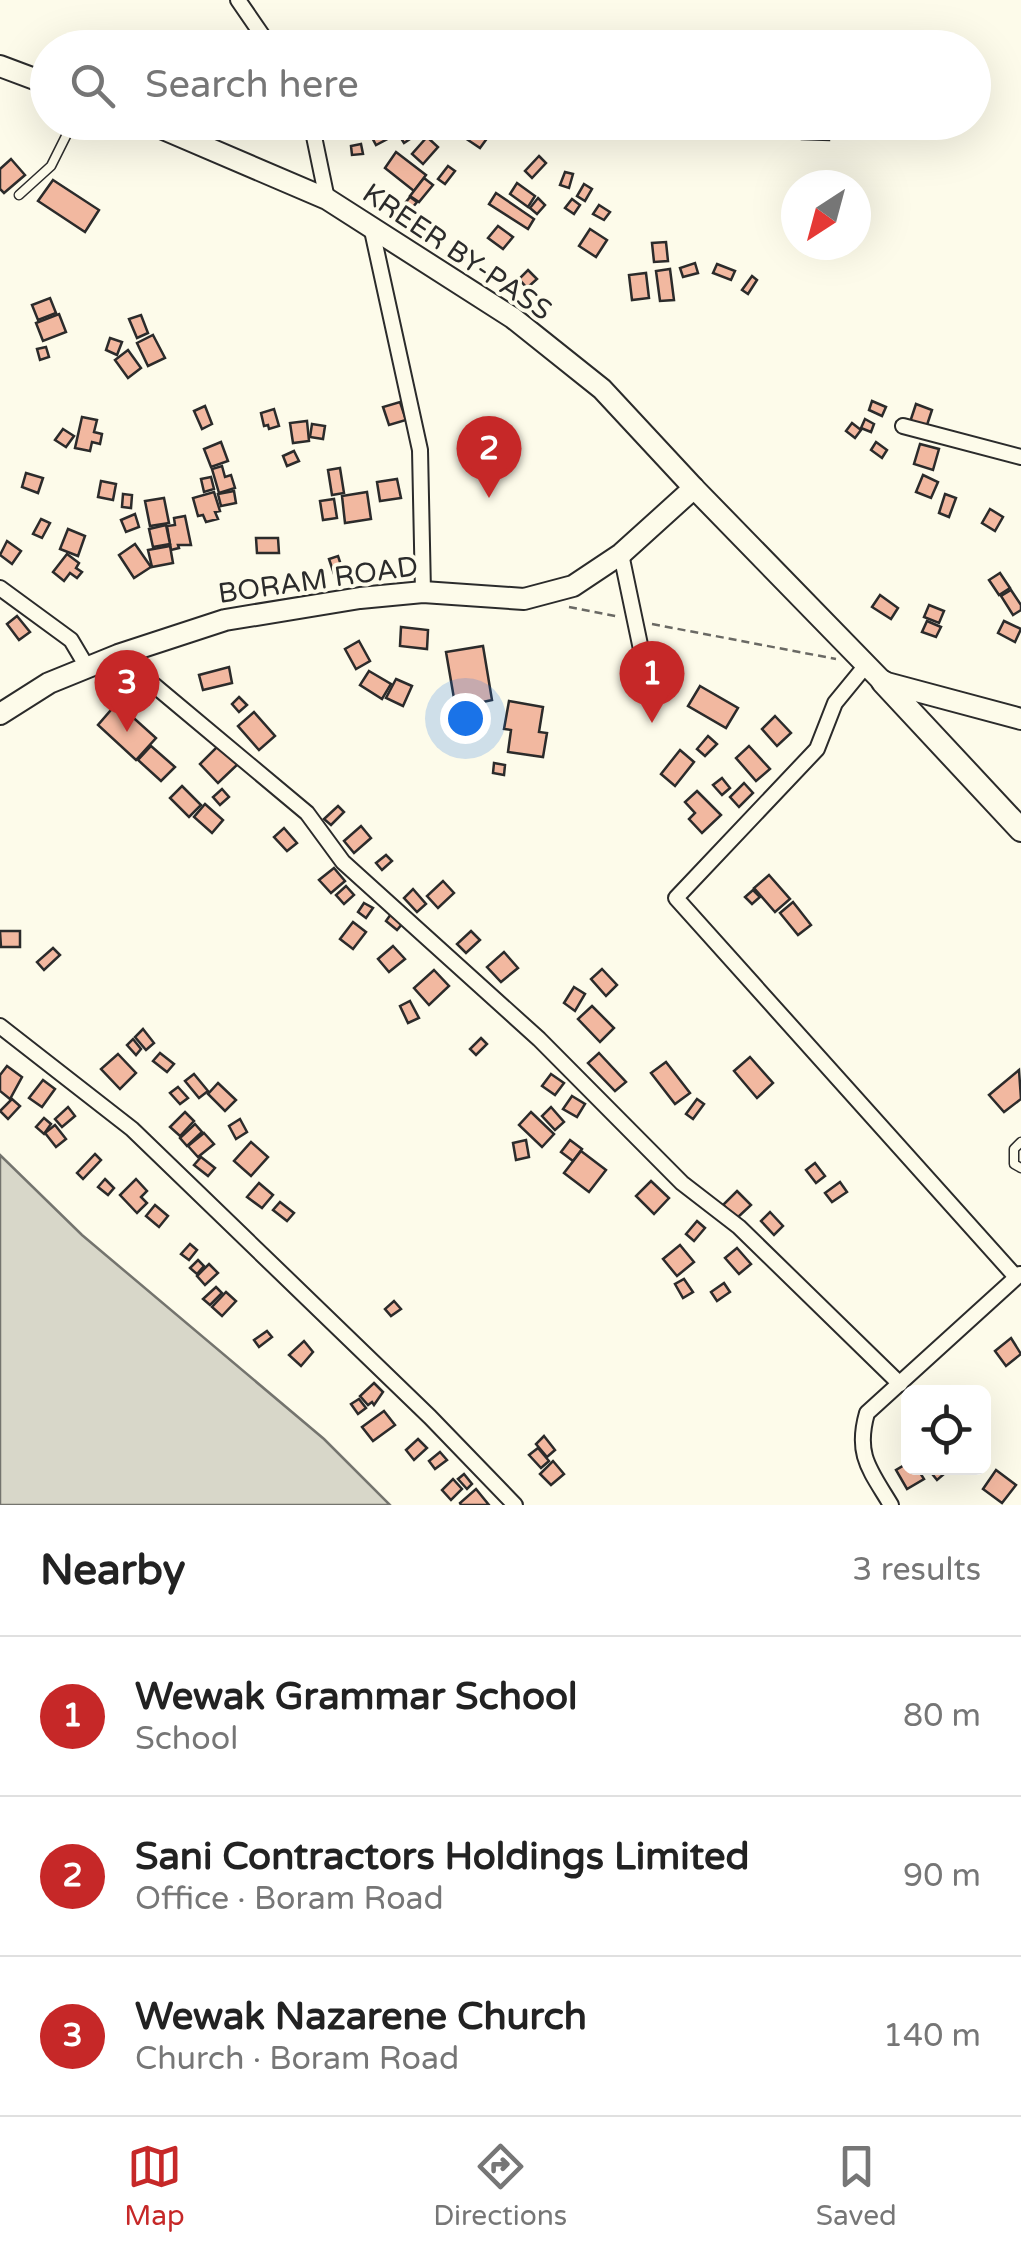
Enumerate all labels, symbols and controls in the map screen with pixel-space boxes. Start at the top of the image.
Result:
search box [30,30,991,140]
icon: search [65,58,120,113]
text: Search here [145,62,359,108]
north arrow [781,170,871,260]
street label: KREER BY-PASS [356,176,558,328]
pin: 2 [456,416,522,498]
street label: BORAM ROAD [216,549,420,611]
pin: 1 [620,640,684,723]
pin: 3 [94,650,160,732]
your location [440,693,491,744]
map controls [901,1385,991,1475]
button: locate [901,1385,991,1475]
text: Nearby [40,1545,185,1596]
text: 3 results [852,1551,981,1589]
text: Wewak Grammar School [135,1674,578,1720]
text: 1 [62,1697,83,1735]
text: 80 m [903,1697,981,1735]
text: School [135,1720,238,1758]
text: Sani Contractors Holdings Limited [135,1834,749,1880]
text: 2 [62,1857,83,1895]
text: 90 m [903,1857,981,1895]
text: Office · Boram Road [135,1880,444,1918]
text: Wewak Nazarene Church [135,1994,587,2040]
text: 3 [62,2017,83,2055]
text: 140 m [883,2017,981,2055]
text: Church · Boram Road [135,2040,459,2078]
tab: Map [124,2139,185,2233]
tab: Directions [433,2139,567,2233]
tab: Saved [816,2139,897,2233]

